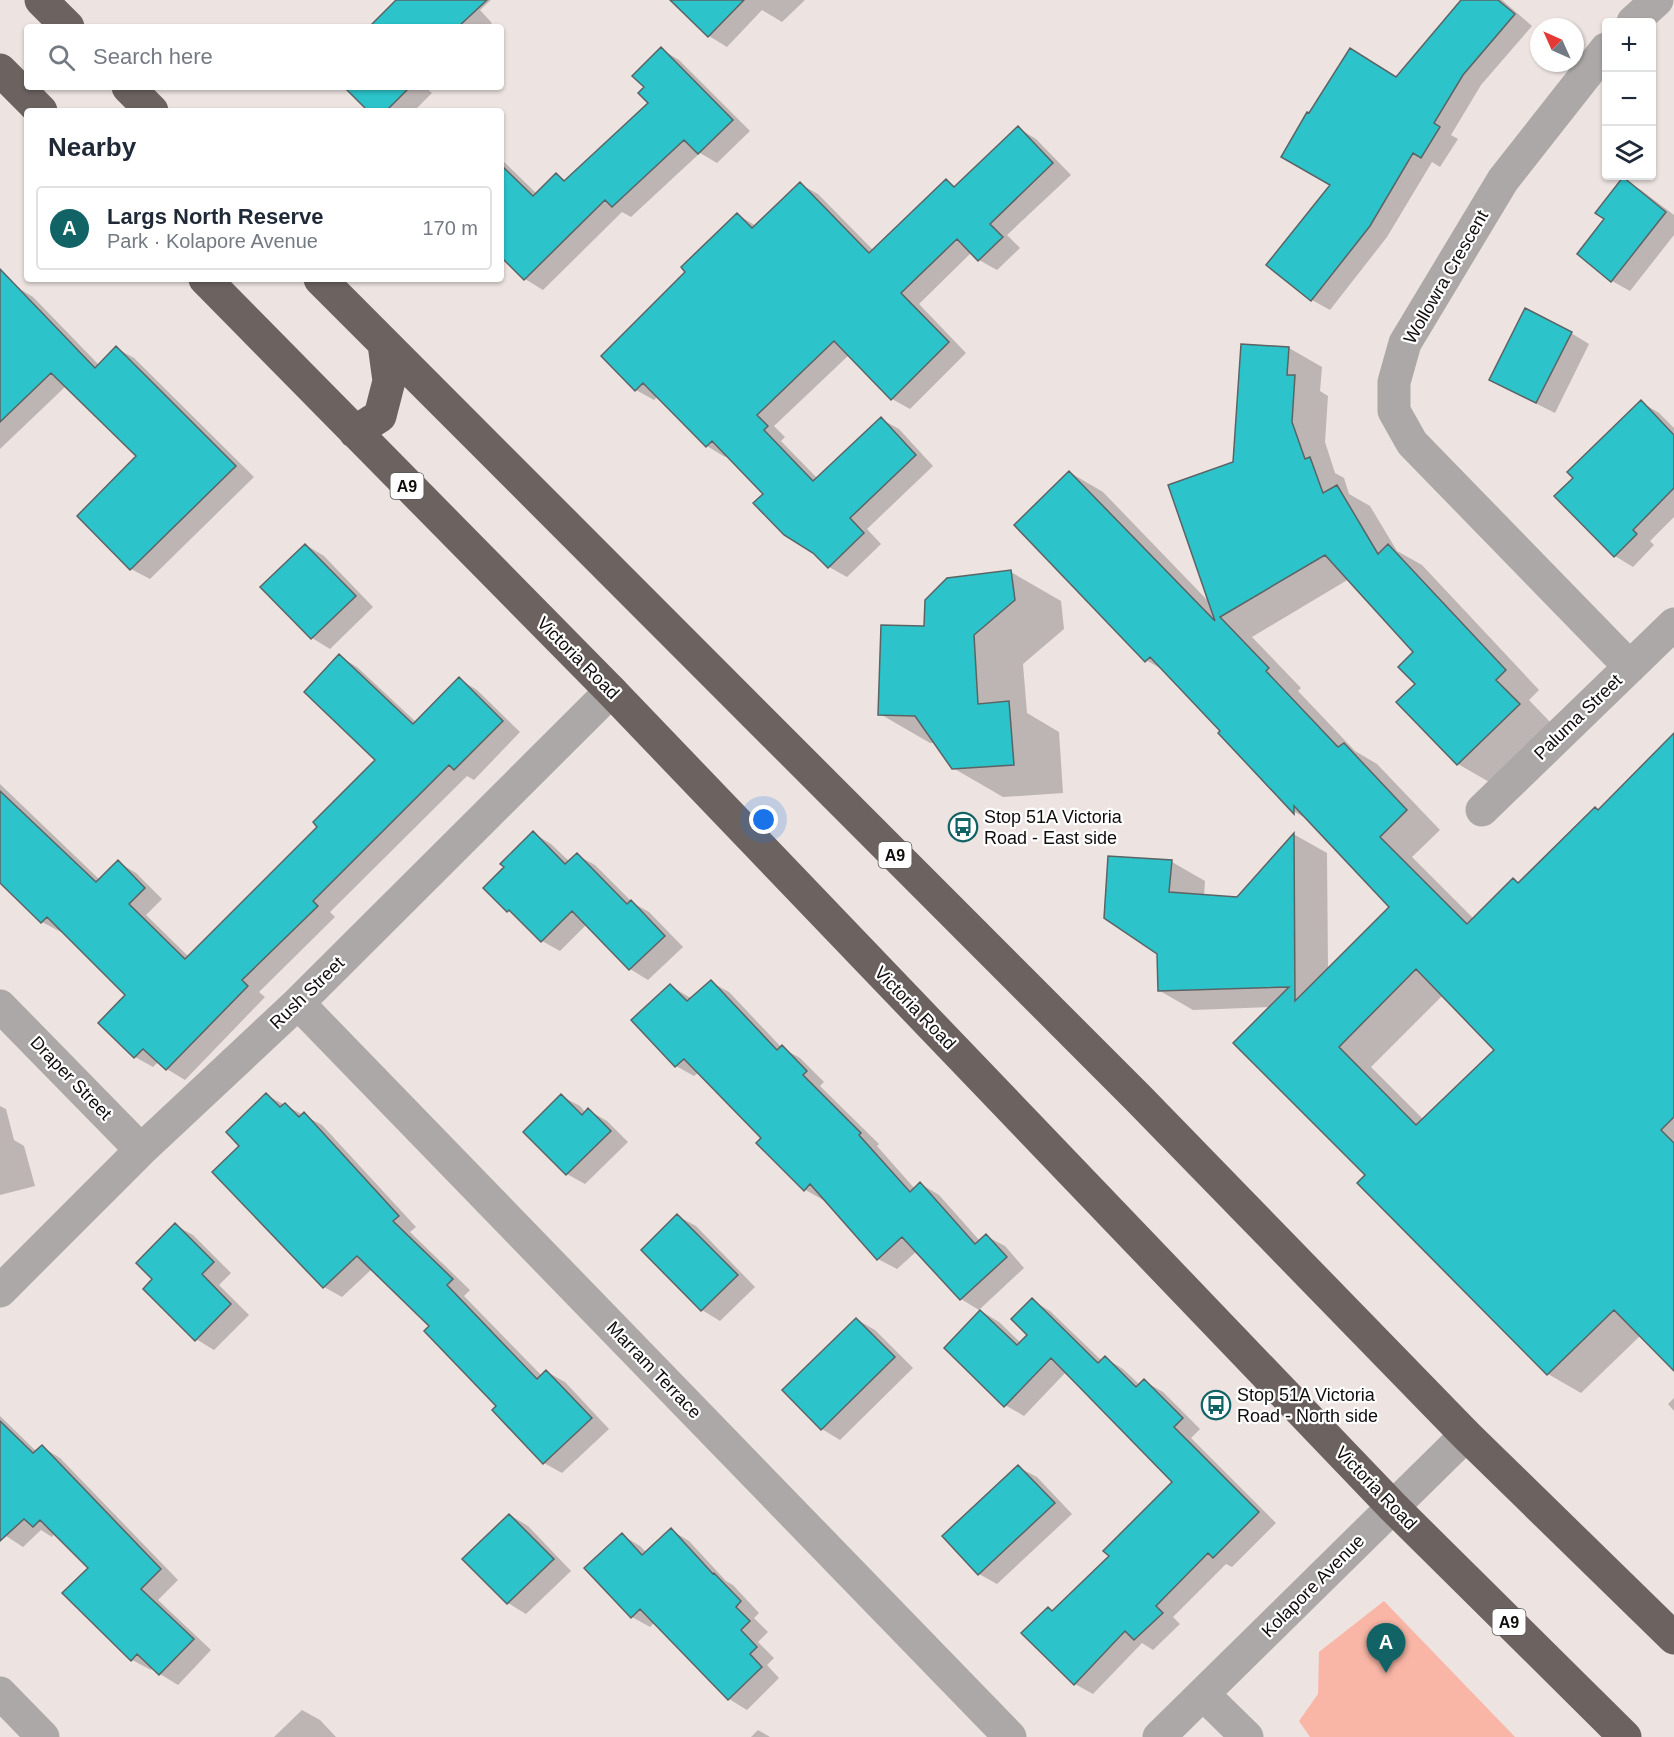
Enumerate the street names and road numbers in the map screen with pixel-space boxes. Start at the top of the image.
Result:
street label: Wollowra Crescent [1400,207,1492,347]
road number: A9 [390,473,424,499]
street label: Victoria Road [533,613,623,703]
street label: Paluma Street [1530,670,1626,764]
road number: A9 [878,842,912,868]
street label: Rush Street [266,953,348,1033]
street label: Victoria Road [870,962,960,1054]
street label: Draper Street [26,1032,116,1124]
street label: Marram Terrace [603,1317,705,1423]
street label: Victoria Road [1331,1442,1421,1534]
street label: Kolapore Avenue [1258,1531,1368,1641]
road number: A9 [1492,1609,1526,1635]

